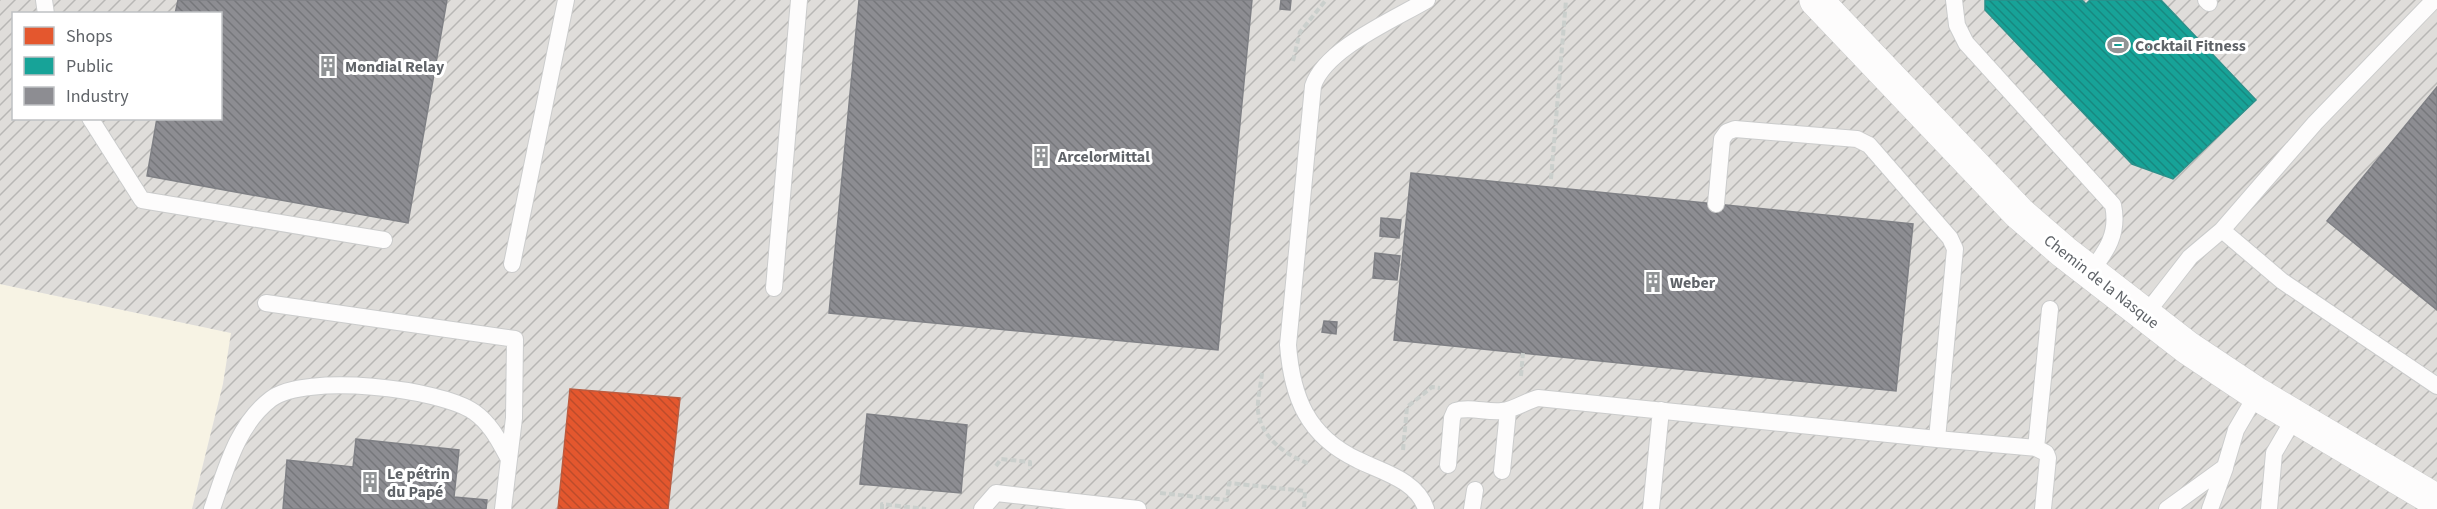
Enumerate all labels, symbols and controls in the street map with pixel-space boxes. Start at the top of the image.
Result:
legend [12,12,222,120]
text: Shops [66,24,113,49]
sports icon: Cocktail Fitness [2106,33,2130,57]
place label: Cocktail Fitness [2135,35,2246,57]
text: Public [66,54,113,79]
building icon: Mondial Relay [316,54,340,78]
place label: Mondial Relay [345,56,445,78]
text: Industry [66,84,129,109]
building icon: ArcelorMittal [1029,144,1053,168]
place label: ArcelorMittal [1057,146,1150,168]
street label: Chemin de la Nasque [2039,230,2164,334]
building icon: Weber [1641,270,1665,294]
place label: Weber [1670,272,1716,294]
place label: Le pétrin du Papé [387,463,450,503]
building icon: Le pétrin du Papé [358,470,382,494]

